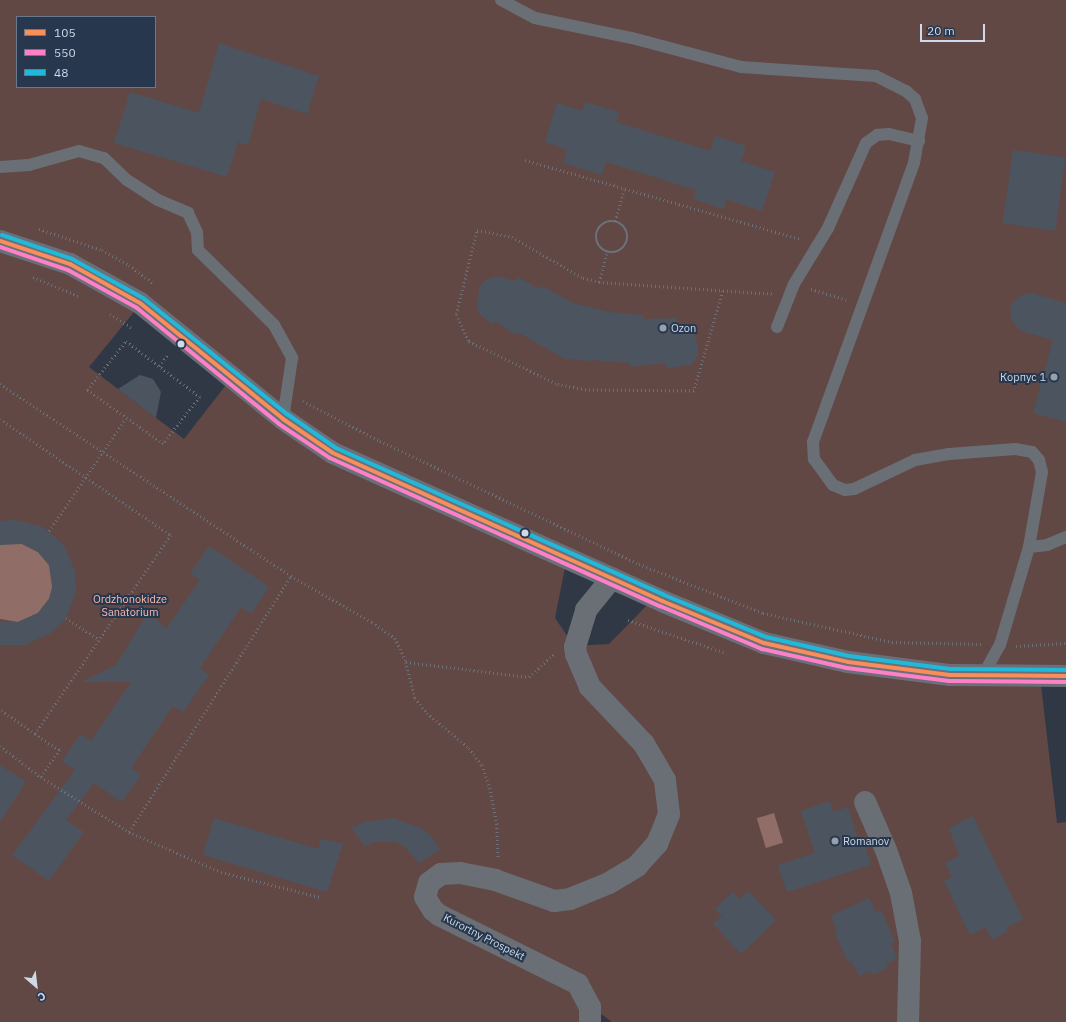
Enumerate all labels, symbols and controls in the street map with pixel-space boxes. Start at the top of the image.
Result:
legend [16,16,156,88]
scale bar [922,16,987,42]
text: 20 m [927,23,955,38]
text: 105 [54,25,76,40]
text: 550 [54,45,76,60]
text: 48 [54,65,68,80]
place label: Ozon [671,321,696,335]
marker: Ozon [658,323,668,333]
unlabelled marker [176,339,186,349]
place label: Корпус 1 [1000,370,1046,384]
marker: Корпус 1 [1049,372,1059,382]
unlabelled marker [520,528,530,538]
park label: Ordzhonokidze Sanatorium [93,593,167,619]
place label: Romanov [843,834,889,848]
marker: Romanov [830,836,840,846]
street label: Kurortny Prospekt [441,911,527,963]
north arrow [16,966,56,1006]
text: С [35,989,48,1004]

